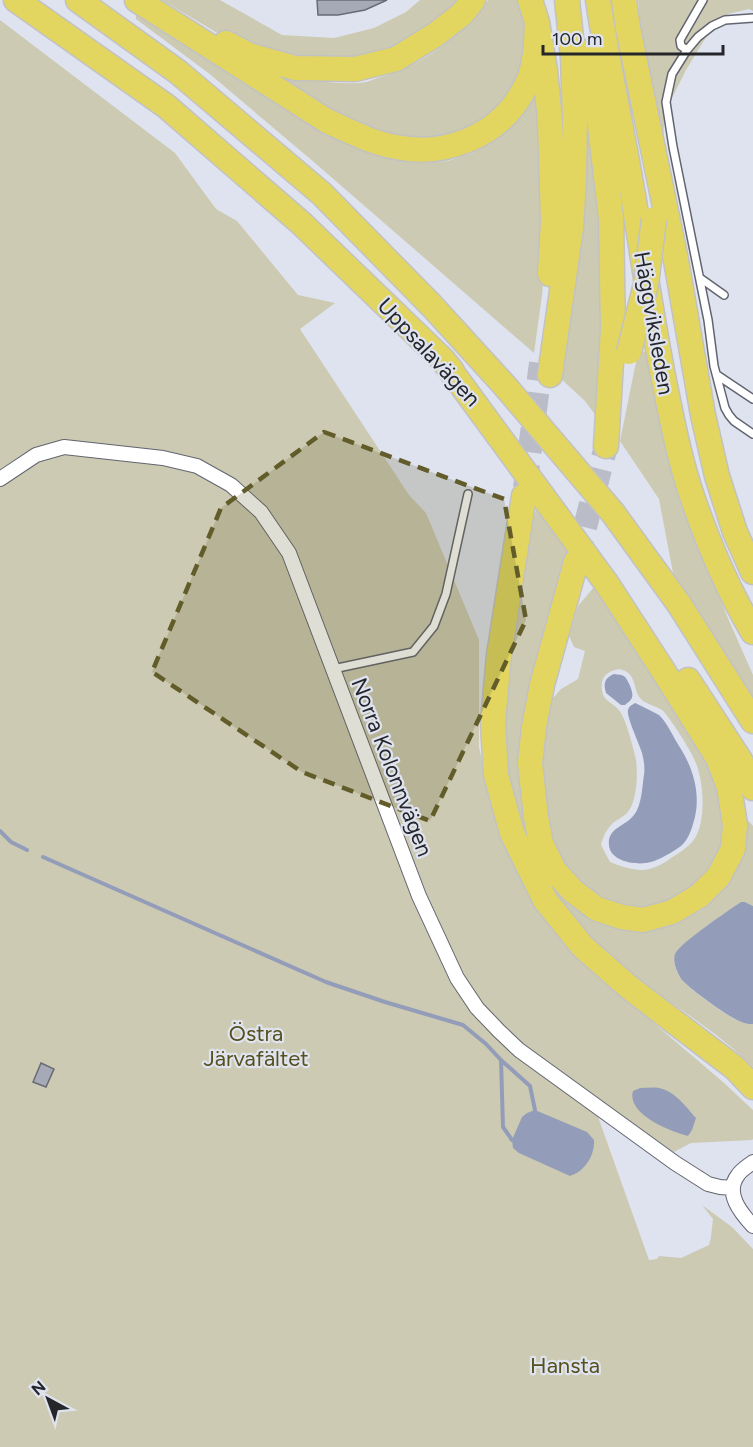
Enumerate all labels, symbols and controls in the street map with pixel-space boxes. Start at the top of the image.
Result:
scale bar [543,18,723,56]
text: 100 m [552,28,602,50]
street label: Häggviksleden [628,249,680,397]
street label: Uppsalavägen [372,292,486,412]
street label: Norra Kolonnvägen [346,674,438,860]
park label: Östra Järvafältet [203,1020,309,1072]
park label: Hansta [530,1352,600,1379]
north arrow [18,1369,78,1429]
text: N [28,1377,49,1399]

